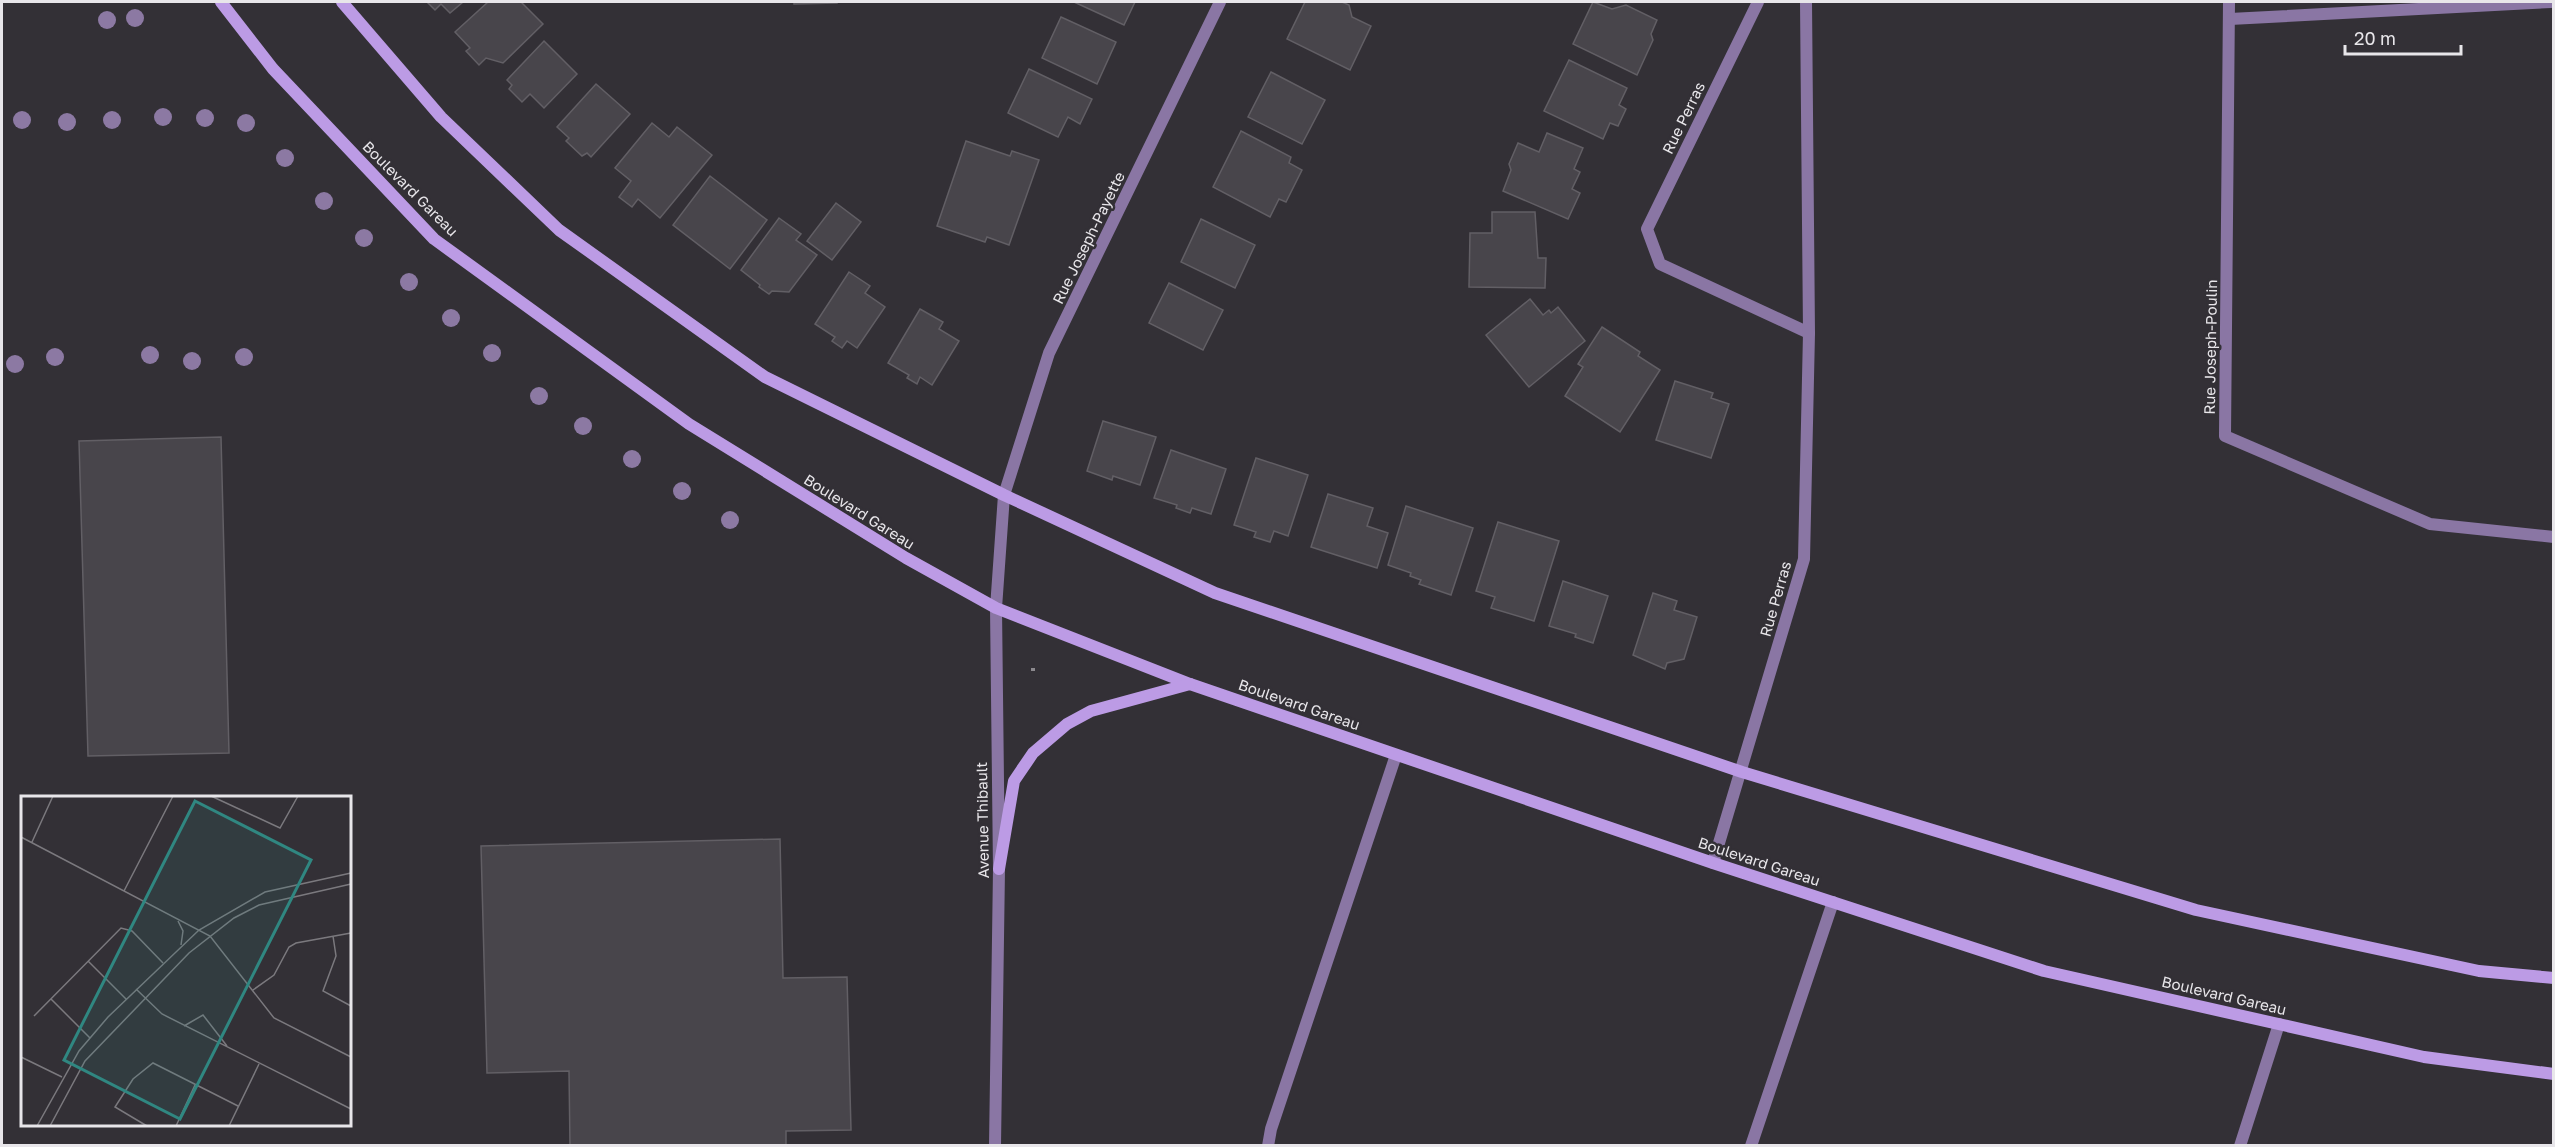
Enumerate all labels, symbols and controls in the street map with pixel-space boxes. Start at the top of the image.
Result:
scale bar [2345,18,2460,56]
text: 20 m [2354,27,2396,49]
street label: Rue Perras [1658,79,1708,156]
street label: Boulevard Gareau [359,137,462,240]
street label: Rue Joseph-Payette [1048,168,1128,307]
street label: Rue Joseph-Poulin [2200,279,2220,415]
street label: Boulevard Gareau [801,470,918,553]
street label: Rue Perras [1756,559,1794,639]
street label: Boulevard Gareau [1236,675,1362,733]
street label: Avenue Thibault [972,762,992,878]
inset map [21,796,351,1126]
street label: Boulevard Gareau [1696,833,1823,889]
street label: Boulevard Gareau [2160,972,2288,1018]

